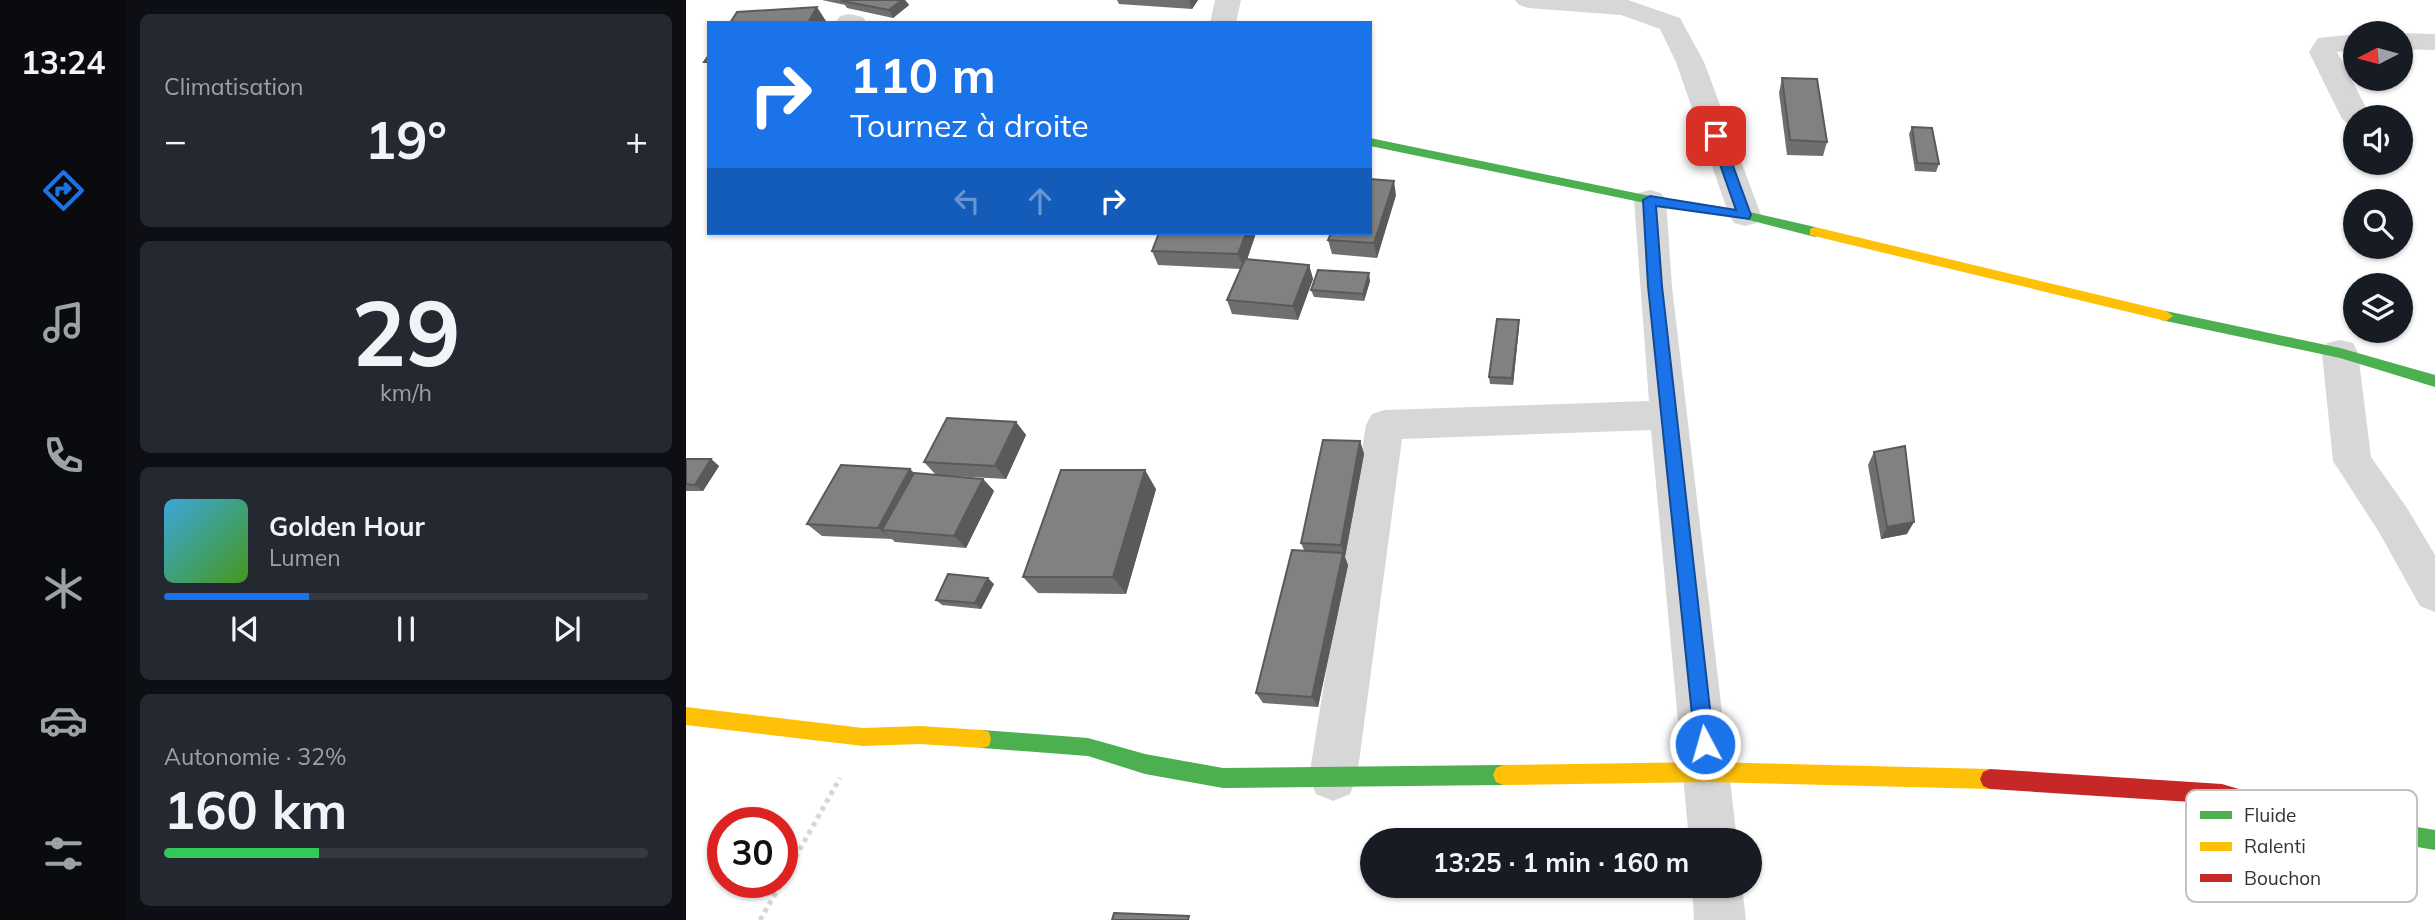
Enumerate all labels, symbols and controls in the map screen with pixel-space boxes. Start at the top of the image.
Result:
north arrow [2343,21,2413,91]
map controls [2343,21,2413,343]
text: 13:24 [21,42,105,82]
text: 110 m [850,44,996,105]
icon: right [735,49,826,140]
text: Climatisation [164,72,304,101]
text: Tournez à droite [850,105,1089,145]
button: sound [2343,105,2413,175]
pin [1686,106,1746,166]
text: 19° [365,107,447,172]
text: − [164,116,187,164]
text: + [625,116,648,164]
icon: arrive [1697,117,1735,155]
icon: directions [39,166,88,215]
icon: left [948,182,986,220]
icon: ahead [1021,182,1059,220]
icon: right [1094,182,1132,220]
button: search [2343,189,2413,259]
button: layers [2343,273,2413,343]
text: 29 [351,275,461,389]
icon: music [39,298,88,347]
text: km/h [380,378,432,407]
icon: phone [39,431,88,480]
text: Golden Hour [269,510,425,543]
text: Lumen [269,543,341,572]
icon: climate [39,564,88,613]
icon: previous [226,610,264,648]
icon: pause [387,610,425,648]
icon: next [548,610,586,648]
icon: car [39,696,88,745]
position arrow [1668,707,1742,781]
text: Autonomie · 32% [164,742,347,771]
text: 160 km [164,777,347,842]
legend [2186,790,2417,902]
text: Fluide [2244,803,2296,827]
speed limit sign: 30 [707,807,798,898]
icon: filters [39,829,88,878]
text: Ralenti [2244,834,2306,858]
text: 13:25 · 1 min · 160 m [1433,846,1689,879]
text: Bouchon [2244,866,2321,890]

